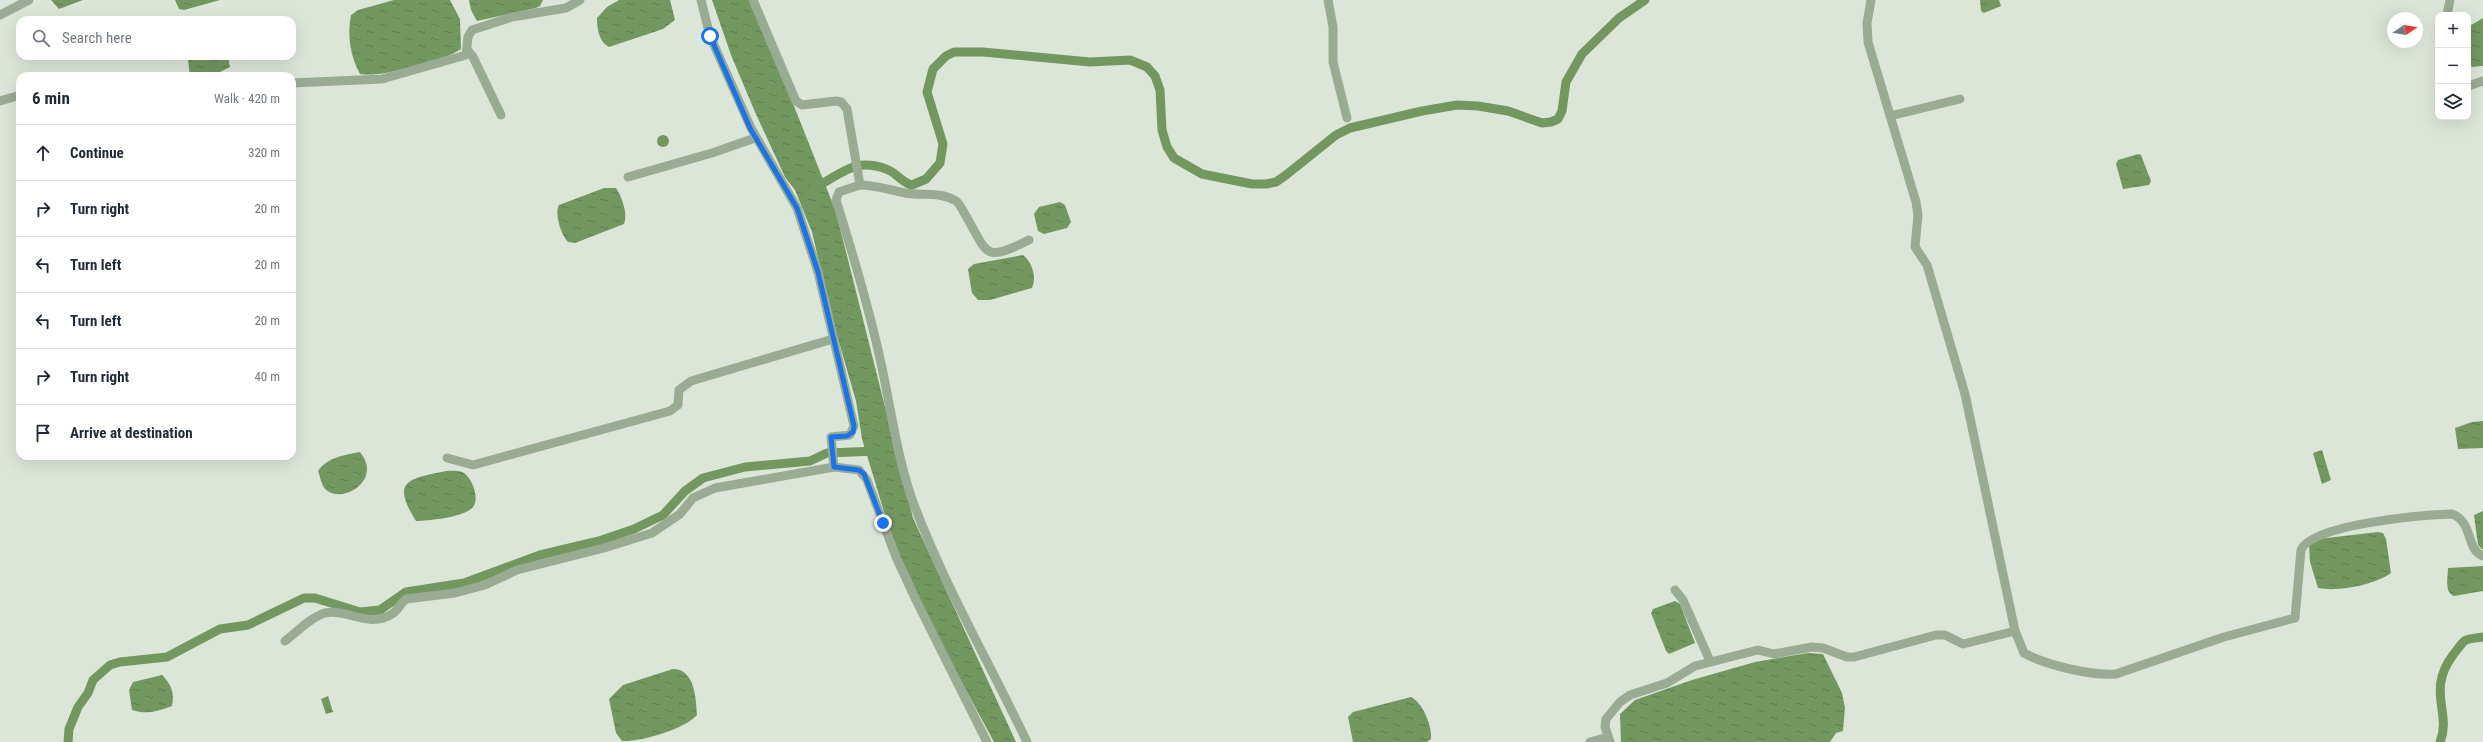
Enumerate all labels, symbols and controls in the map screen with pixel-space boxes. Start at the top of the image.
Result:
north arrow [2387,12,2423,48]
map controls [2435,12,2471,120]
button: + [2435,12,2471,48]
search box [16,16,296,60]
icon: search [30,27,52,49]
route start [701,27,719,45]
text: Search here [62,29,132,47]
button: − [2435,48,2471,84]
button: layers [2435,84,2471,120]
text: 6 min [32,88,70,108]
text: Walk · 420 m [214,91,280,106]
icon: ahead [32,142,54,164]
text: Continue [70,144,124,162]
text: 320 m [248,145,280,160]
icon: right [32,198,54,220]
text: Turn right [70,200,129,218]
text: 20 m [254,201,280,216]
icon: left [32,254,54,276]
text: Turn left [70,256,121,274]
text: 20 m [254,257,280,272]
icon: left [32,310,54,332]
text: Turn left [70,312,121,330]
text: 20 m [254,313,280,328]
icon: right [32,366,54,388]
text: Turn right [70,368,129,386]
text: 40 m [254,369,280,384]
icon: arrive [32,422,54,444]
text: Arrive at destination [70,424,193,442]
route end [874,514,892,532]

